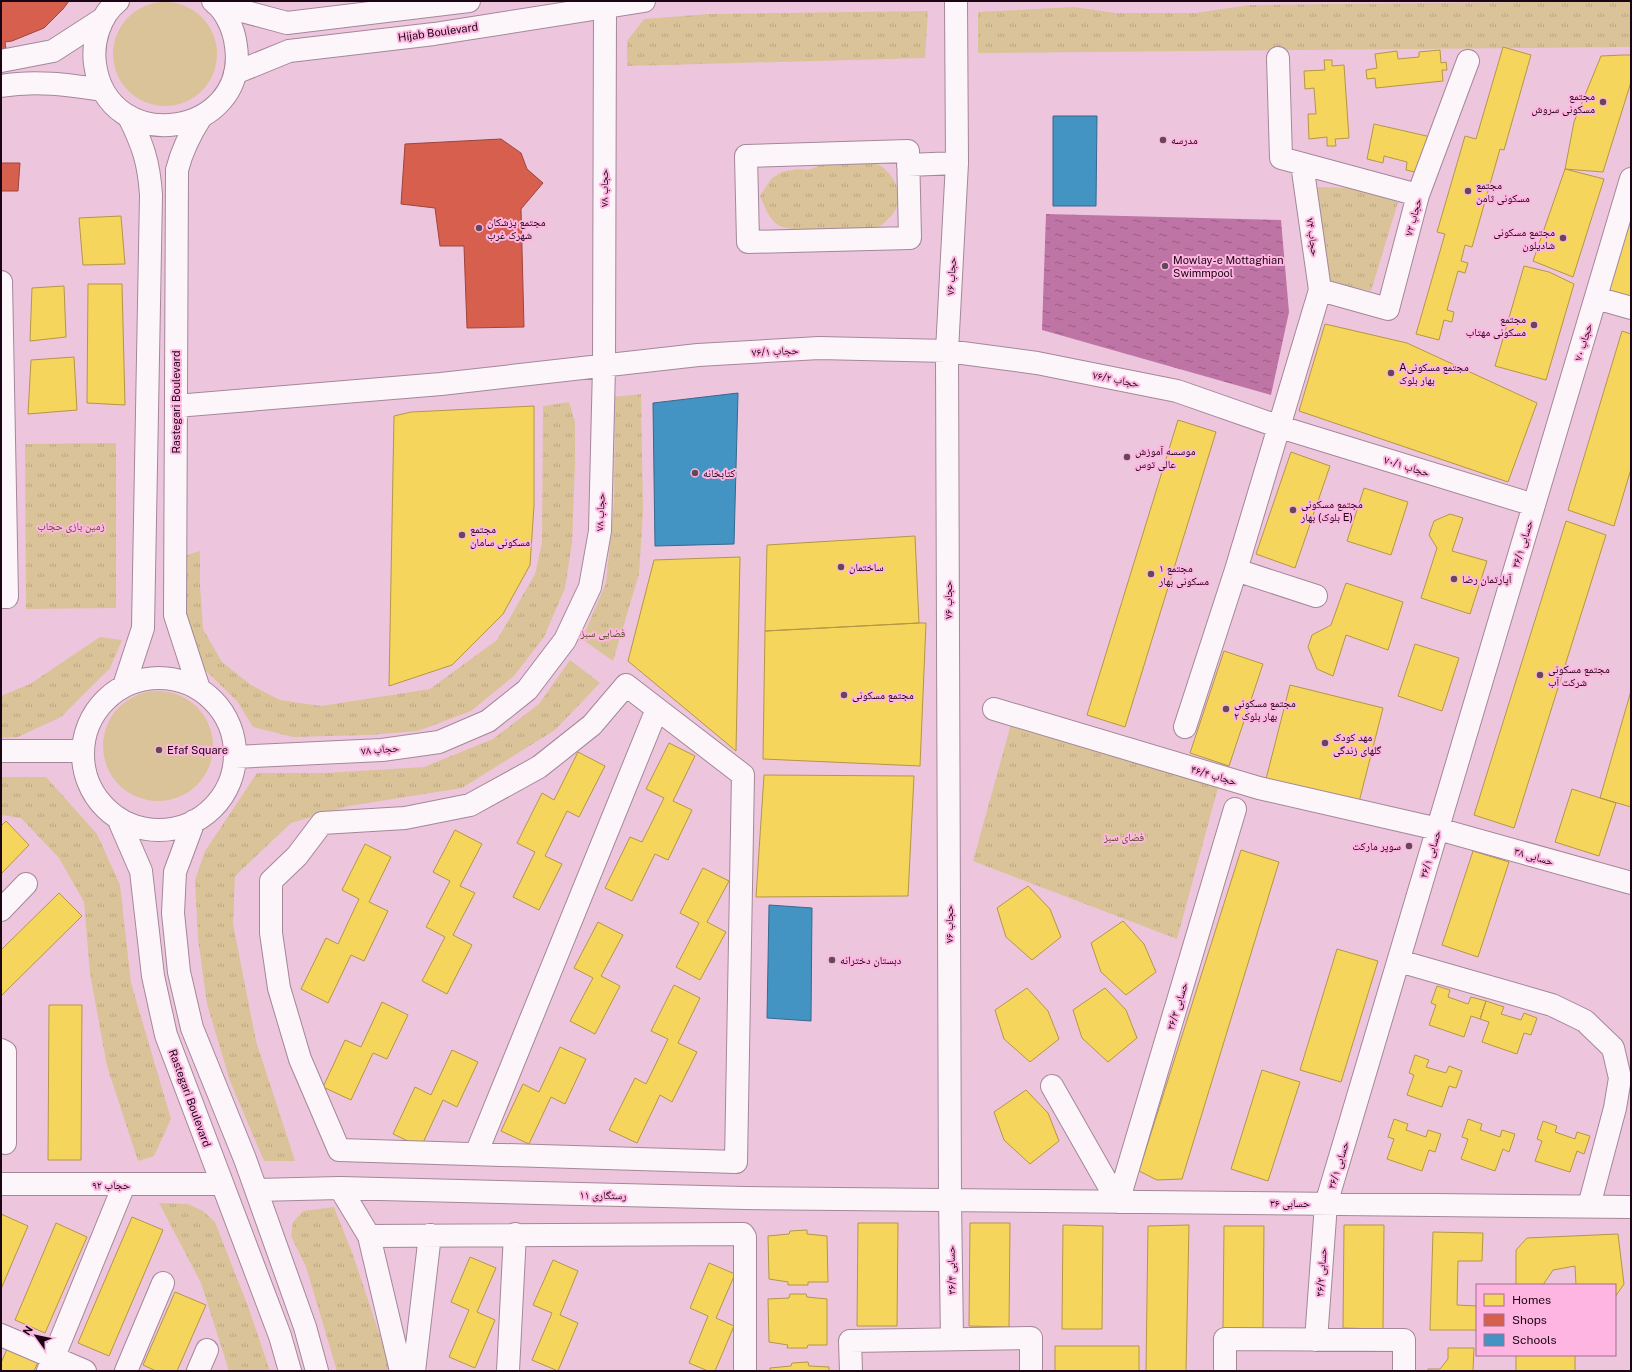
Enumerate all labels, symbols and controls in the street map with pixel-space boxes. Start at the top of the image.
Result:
street label: Hijab Boulevard [397,20,479,44]
place label: مجتمع مسکونی سروش [1531,90,1595,116]
marker: مجتمع مسکونی سروش [1598,97,1608,107]
place label: مدرسه [1171,134,1198,146]
marker: مدرسه [1158,135,1168,145]
street label: حجاب ۷۸ [598,169,610,207]
place label: مجتمع مسکونی ثامن [1476,179,1530,205]
marker: مجتمع مسکونی ثامن [1463,186,1473,196]
street label: حجاب ۷۲ [1402,197,1424,237]
place label: مجتمع پزشکان شهرک غرب [487,216,546,241]
street label: حجاب ۷۴ [1304,217,1322,257]
marker: مجتمع پزشکان شهرک غرب [474,223,484,233]
place label: مجتمع مسکونی شادیلون [1493,226,1555,252]
marker: مجتمع مسکونی شادیلون [1558,233,1568,243]
place label: Mowlay-e Mottaghian Swimmpool [1173,254,1284,279]
street label: حجاب ۷۶ [944,257,958,295]
marker: Mowlay-e Mottaghian Swimmpool [1160,261,1170,271]
place label: مجتمع مسکونی مهتاب [1466,313,1526,339]
marker: مجتمع مسکونی مهتاب [1529,320,1539,330]
street label: حجاب ۷۰ [1572,322,1595,362]
street label: حجاب ۷۶/۱ [751,344,799,359]
street label: Rastegari Boulevard [170,350,182,454]
place label: Aمجتمع مسکونی بهار بلوک [1399,361,1469,386]
marker: Aمجتمع مسکونی بهار بلوک [1386,368,1396,378]
street label: حجاب ۷۶/۲ [1092,369,1140,390]
place label: موسسه آموزش عالی توس [1135,445,1196,471]
marker: موسسه آموزش عالی توس [1122,452,1132,462]
street label: حجاب ۷۰/۱ [1383,453,1431,479]
place label: کتابخانه [703,467,736,479]
marker: کتابخانه [690,468,700,478]
street label: حجاب ۷۸ [593,493,607,531]
place label: مجتمع مسکونی بهار (بلوک E) [1300,498,1363,523]
marker: مجتمع مسکونی بهار (بلوک E) [1288,505,1298,515]
street label: حسابی ۳۶/۱ [1509,519,1536,569]
park label: زمین بازی حجاب [37,520,105,533]
place label: مجتمع مسکونی سامان [470,523,530,549]
marker: مجتمع مسکونی سامان [457,530,467,540]
place label: ساختمان [849,561,884,574]
marker: ساختمان [836,562,846,572]
place label: ۱ مجتمع مسکونی بهار [1158,562,1209,588]
marker: ۱ مجتمع مسکونی بهار [1146,569,1156,579]
place label: آپارتمان رضا [1462,573,1512,586]
marker: آپارتمان رضا [1449,574,1459,584]
street label: حجاب ۷۶ [942,581,954,619]
park label: فضایی سبز [580,627,626,640]
place label: مجتمع مسکونی شرکت آب [1548,663,1610,688]
marker: مجتمع مسکونی شرکت آب [1535,670,1545,680]
place label: مجتمع مسکونی [852,689,914,702]
marker: مجتمع مسکونی [839,690,849,700]
place label: مجتمع مسکونی بهار بلوک ۲ [1234,697,1296,722]
marker: مجتمع مسکونی بهار بلوک ۲ [1221,704,1231,714]
place label: مهد کودک گلهای زندگی [1333,731,1382,757]
marker: مهد کودک گلهای زندگی [1320,738,1330,748]
street label: حجاب ۷۸ [360,741,400,757]
place label: Efaf Square [167,744,228,756]
marker: Efaf Square [154,745,164,755]
street label: حجاب ۴۶/۴ [1190,763,1238,788]
street label: حسابی ۳۶/۱ [1417,829,1444,879]
park label: فضای سبز [1103,831,1145,844]
place label: سوپر مارکت [1352,840,1401,853]
marker: سوپر مارکت [1404,841,1414,851]
street label: حسابی ۳۸ [1513,845,1555,868]
street label: حجاب ۷۶ [943,905,955,943]
place label: دبستان دخترانه [840,954,902,967]
marker: دبستان دخترانه [827,955,837,965]
street label: حسابی ۳۶/۳ [1164,981,1191,1031]
street label: Rastegari Boulevard [167,1047,213,1149]
street label: حسابی ۳۶/۱ [1325,1140,1352,1190]
street label: حجاب ۹۲ [92,1179,130,1191]
street label: رستگاری ۱۱ [579,1189,627,1202]
street label: حسابی ۳۶ [1270,1197,1310,1210]
street label: حسابی ۳۶/۴ [945,1245,958,1295]
street label: حسابی ۳۶/۲ [1313,1247,1330,1297]
legend [1476,1284,1616,1356]
text: Homes [1512,1293,1551,1307]
text: Shops [1512,1313,1547,1327]
north arrow [16,1316,56,1356]
text: N [20,1324,35,1337]
text: Schools [1512,1333,1557,1347]

